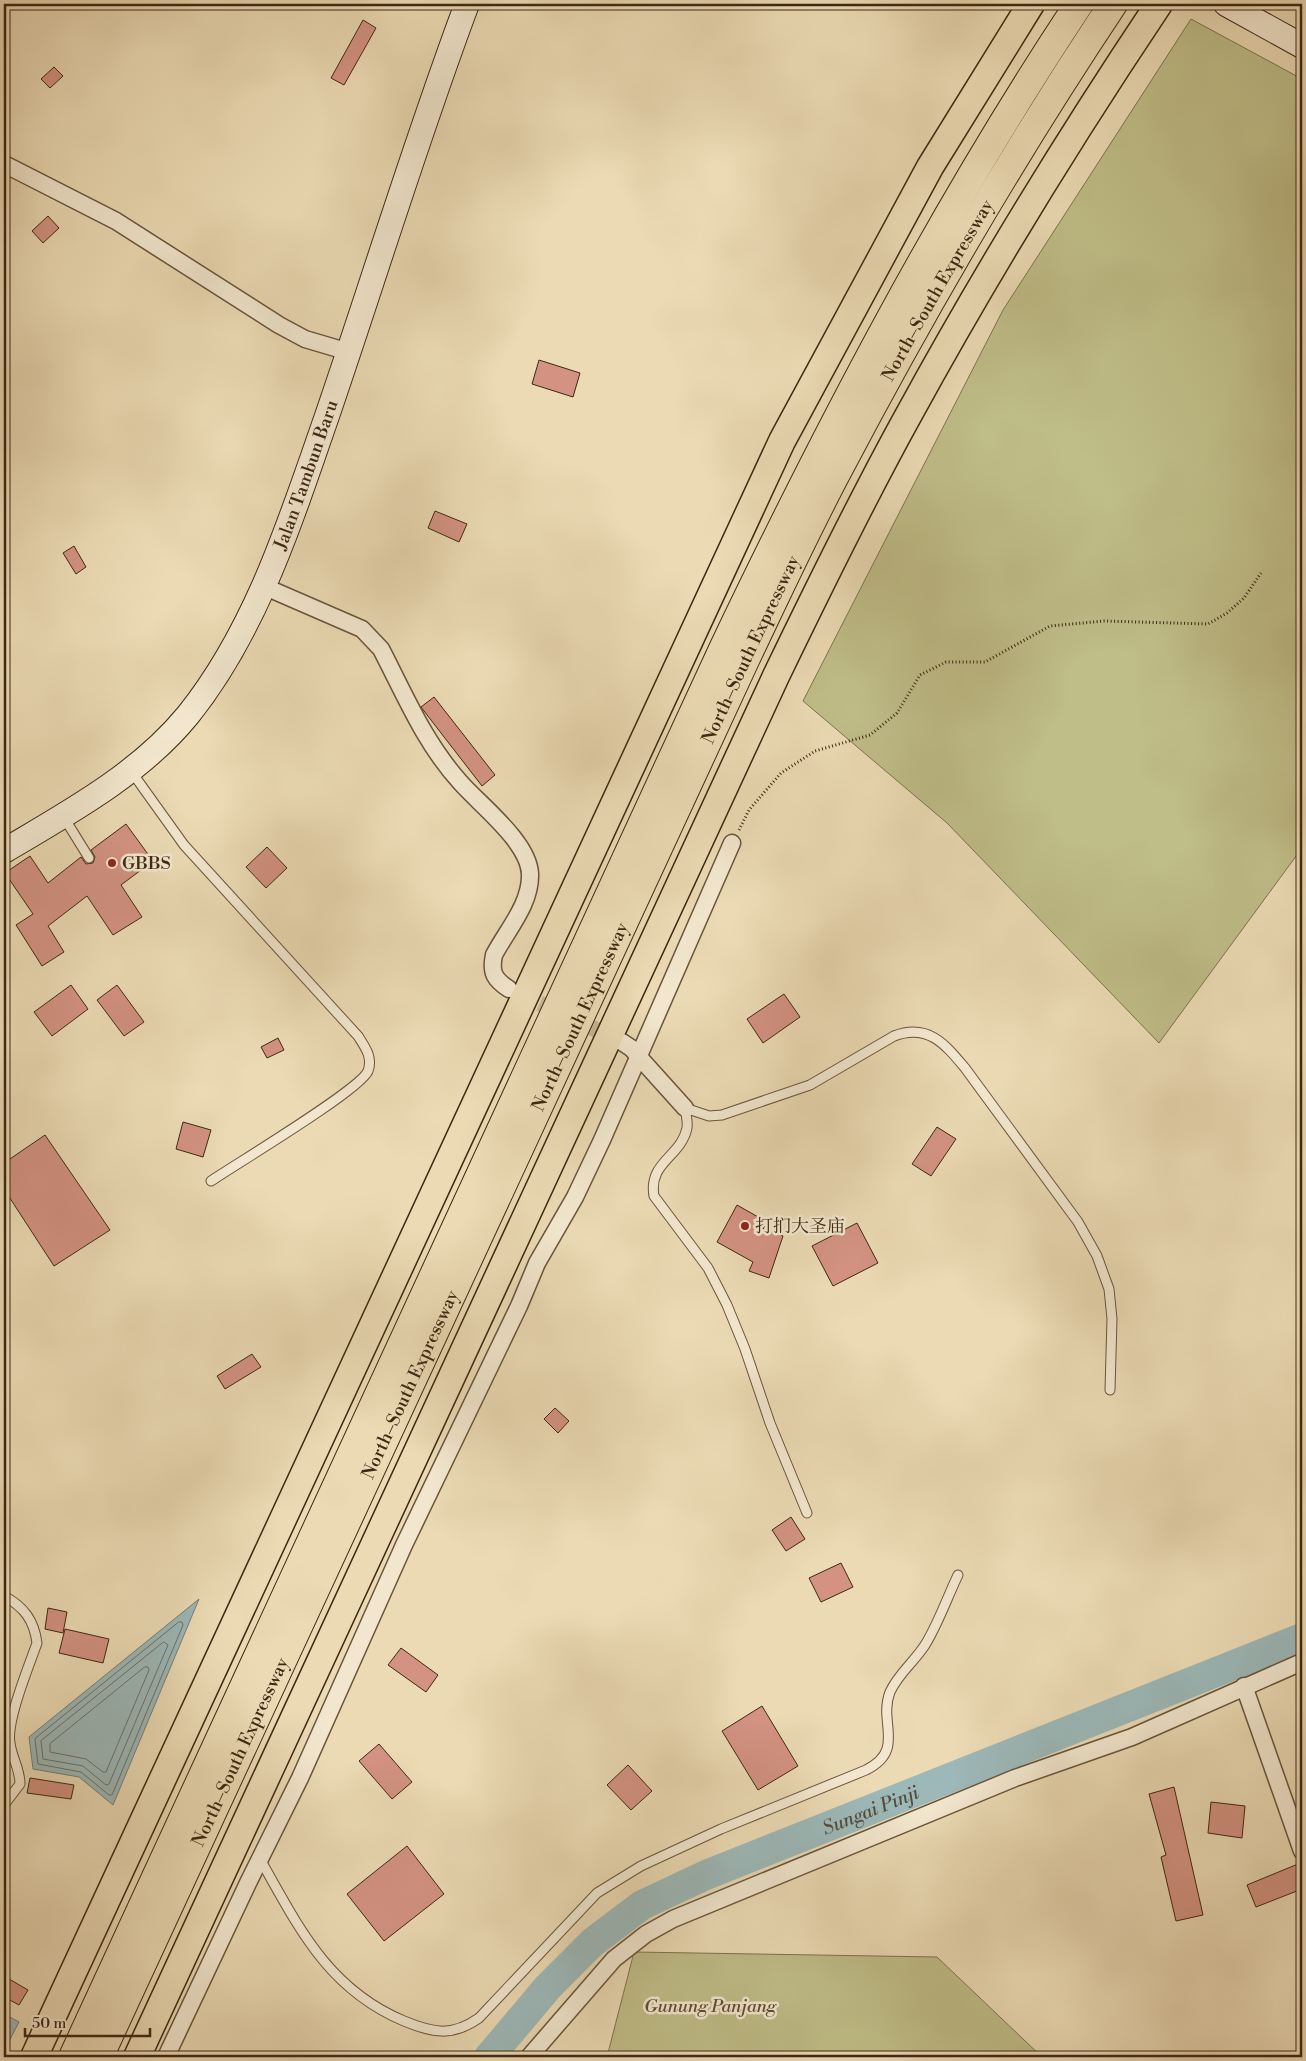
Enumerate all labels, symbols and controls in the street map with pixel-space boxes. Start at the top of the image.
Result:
street label: North–South Expressway [877,195,999,385]
street label: Jalan Tambun Baru [269,396,344,554]
street label: North–South Expressway [697,552,805,748]
place label: GBBS [122,852,171,875]
marker: GBBS [106,857,118,869]
street label: North–South Expressway [527,919,634,1115]
place label: 打扪大圣庙 [755,1215,845,1238]
marker: 打扪大圣庙 [739,1220,751,1232]
street label: North–South Expressway [357,1286,464,1483]
street label: North–South Expressway [187,1654,294,1850]
water label: Sungai Pinji [819,1781,923,1841]
park label: Gunung Panjang [644,1995,777,2018]
scale bar [25,2006,150,2038]
text: 50 m [32,2014,66,2033]

